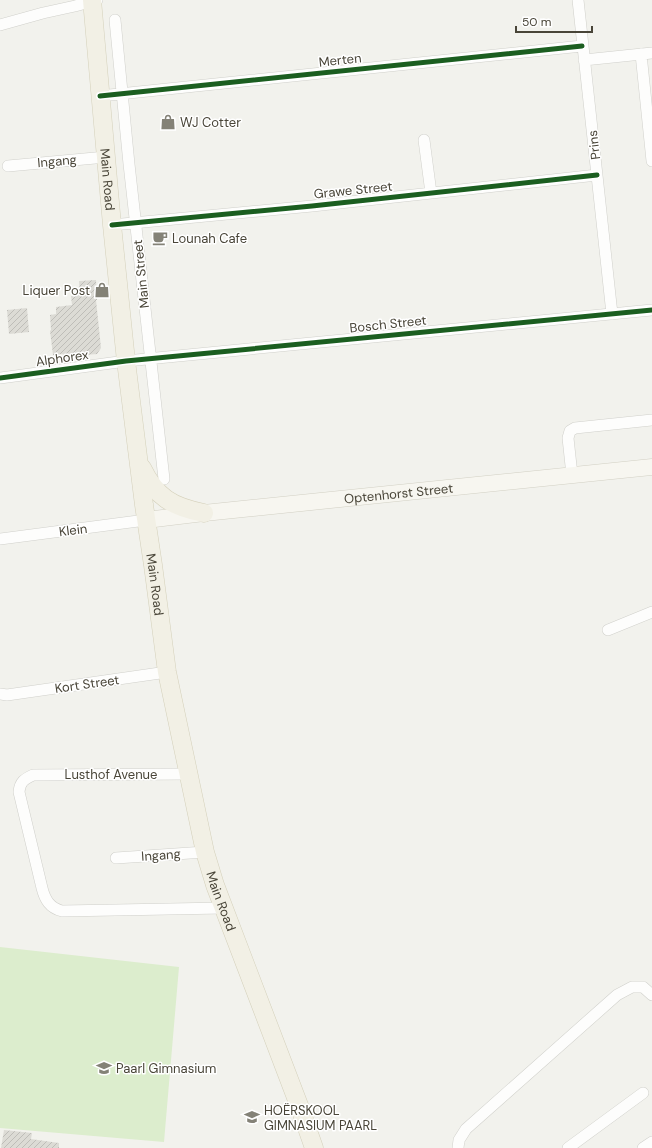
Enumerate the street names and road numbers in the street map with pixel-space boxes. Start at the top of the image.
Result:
street label: Merten [318,49,362,71]
street label: Prins [584,129,604,161]
street label: Main Road [97,147,119,211]
street label: Ingang [37,151,77,171]
street label: Grawe Street [313,177,393,203]
street label: Main Street [129,239,153,309]
street label: Bosch Street [349,312,427,336]
street label: Alphorex [35,346,90,370]
street label: Optenhorst Street [343,479,454,507]
street label: Klein [58,520,88,540]
street label: Main Road [143,552,168,616]
street label: Kort Street [54,671,120,697]
street label: Lusthof Avenue [65,766,157,783]
street label: Ingang [141,845,181,865]
street label: Main Road [203,869,240,933]

